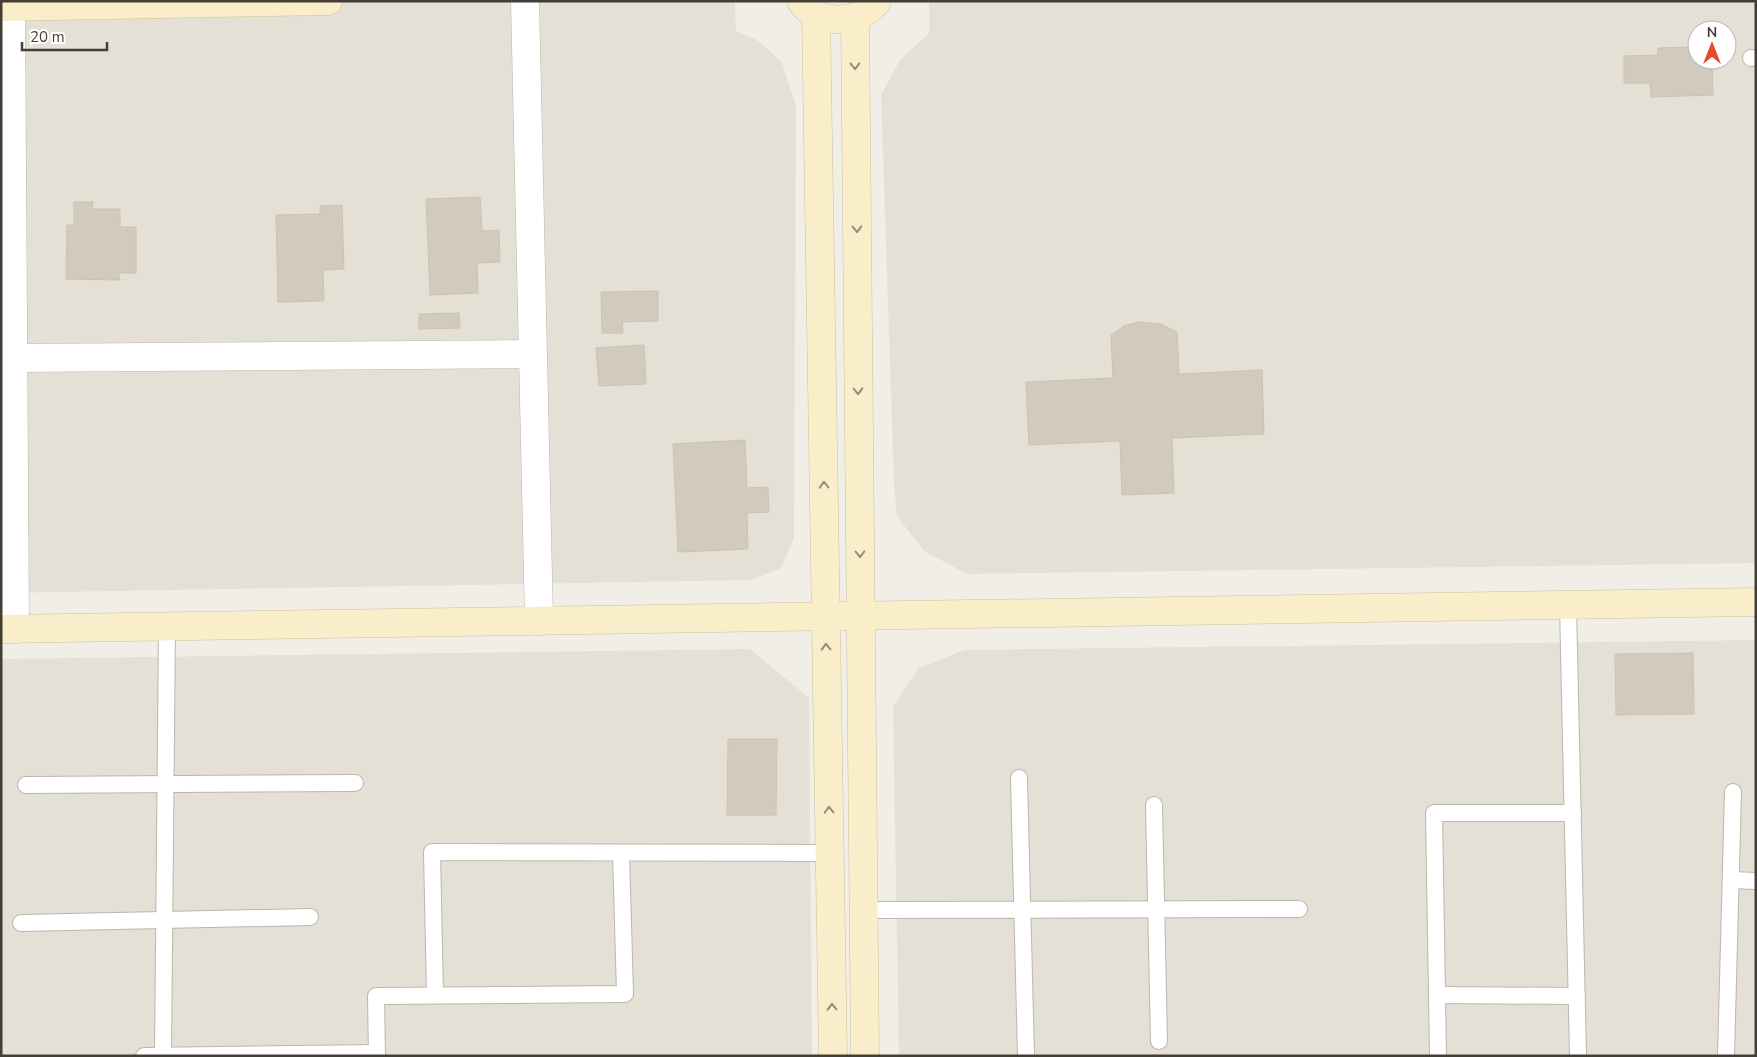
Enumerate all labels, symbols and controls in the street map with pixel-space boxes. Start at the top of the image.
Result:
scale bar [22,20,108,52]
north arrow [1687,20,1737,70]
text: N [1707,23,1717,42]
text: 20 m [30,27,65,47]
one-way arrow [850,62,860,70]
one-way arrow [852,225,862,233]
one-way arrow [853,388,863,395]
one-way arrow [819,480,829,488]
one-way arrow [855,550,865,558]
one-way arrow [821,643,832,651]
one-way arrow [824,805,834,813]
one-way arrow [827,1003,837,1010]

